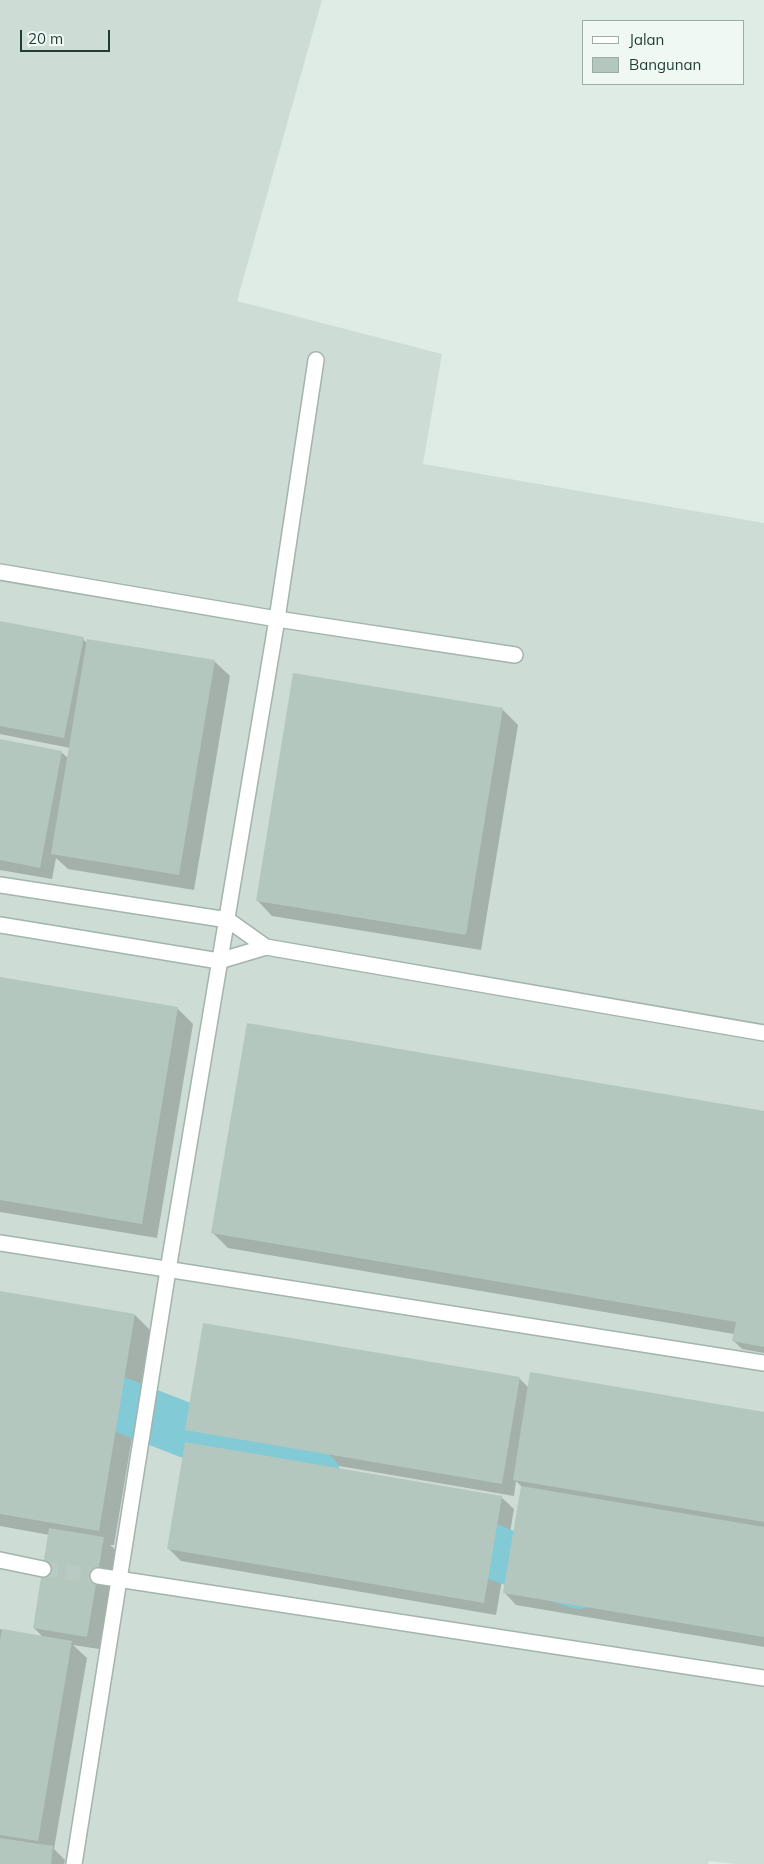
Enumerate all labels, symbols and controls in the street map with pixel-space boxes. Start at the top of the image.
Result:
scale bar [22,20,112,52]
legend [582,20,744,85]
text: 20 m [28,29,63,48]
text: Jalan [629,30,664,49]
text: Bangunan [629,55,701,74]

